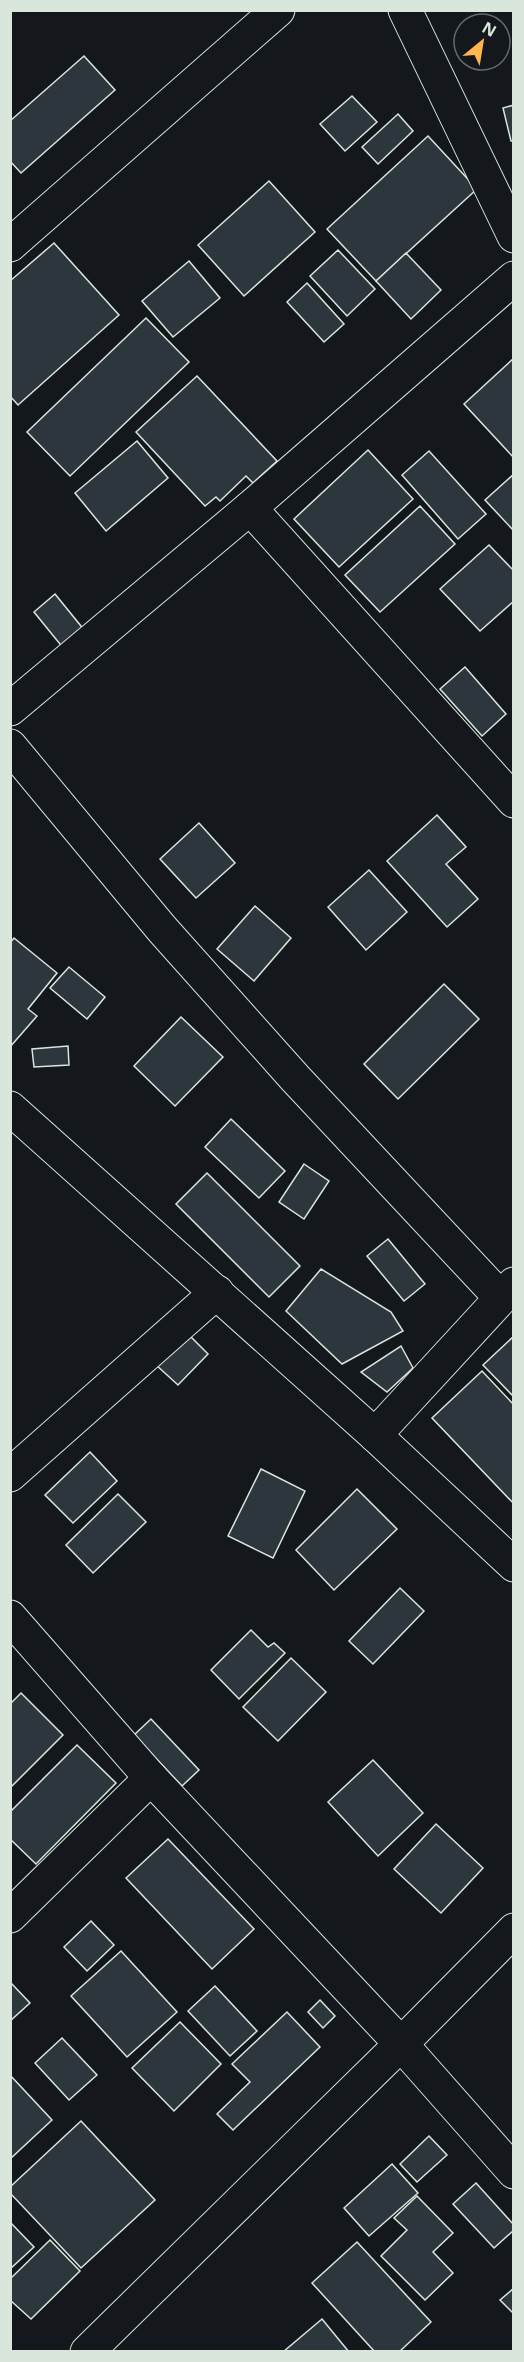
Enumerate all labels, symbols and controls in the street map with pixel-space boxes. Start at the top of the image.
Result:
north arrow [452,12,512,72]
text: N [478,16,501,42]

